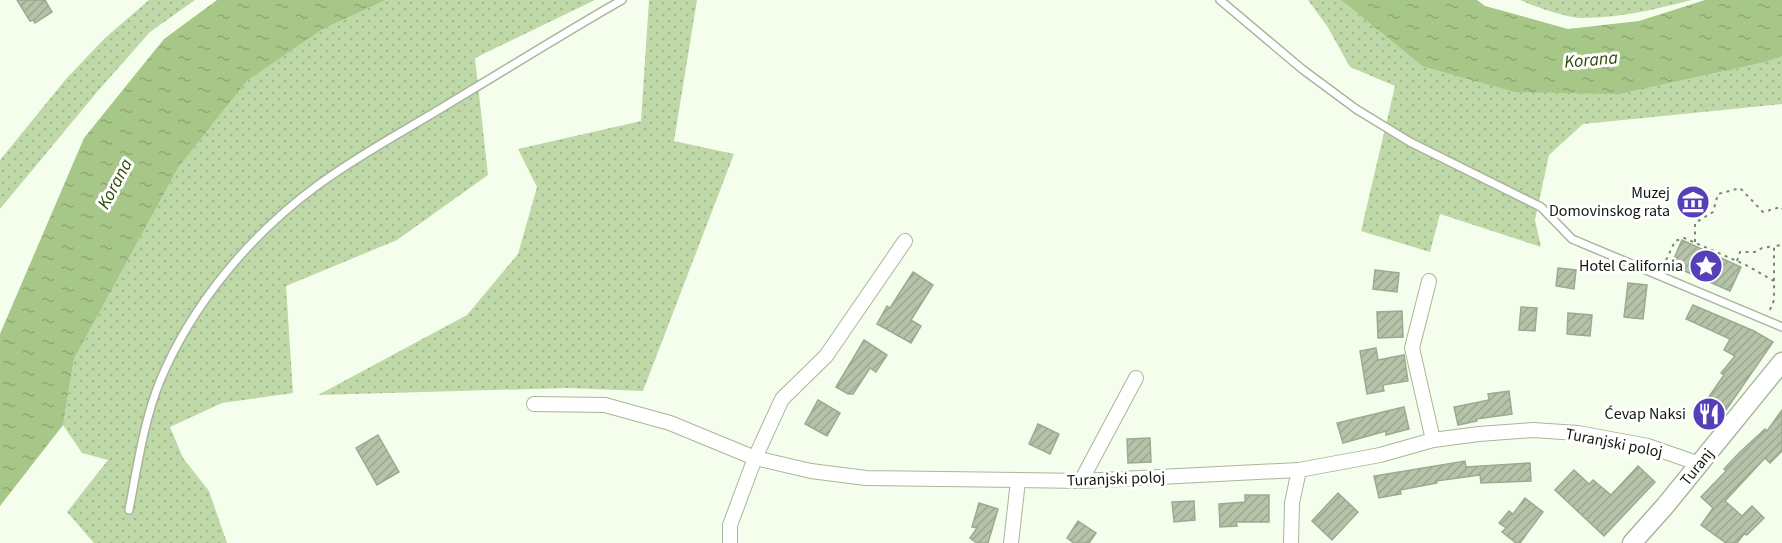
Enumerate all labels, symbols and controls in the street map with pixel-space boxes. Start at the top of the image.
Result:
water label: Korana [1563,45,1619,75]
water label: Korana [91,154,139,214]
place label: Muzej Domovinskog rata [1549,182,1670,222]
museum icon: Muzej Domovinskog rata [1675,184,1711,220]
place icon: Hotel California [1688,248,1724,284]
place label: Hotel California [1579,255,1683,277]
restaurant icon: Ćevap Naksi [1691,396,1727,432]
place label: Ćevap Naksi [1605,403,1686,425]
street label: Turanjski poloj [1564,423,1664,463]
street label: Turanj [1675,444,1719,490]
street label: Turanjski poloj [1066,466,1166,492]

